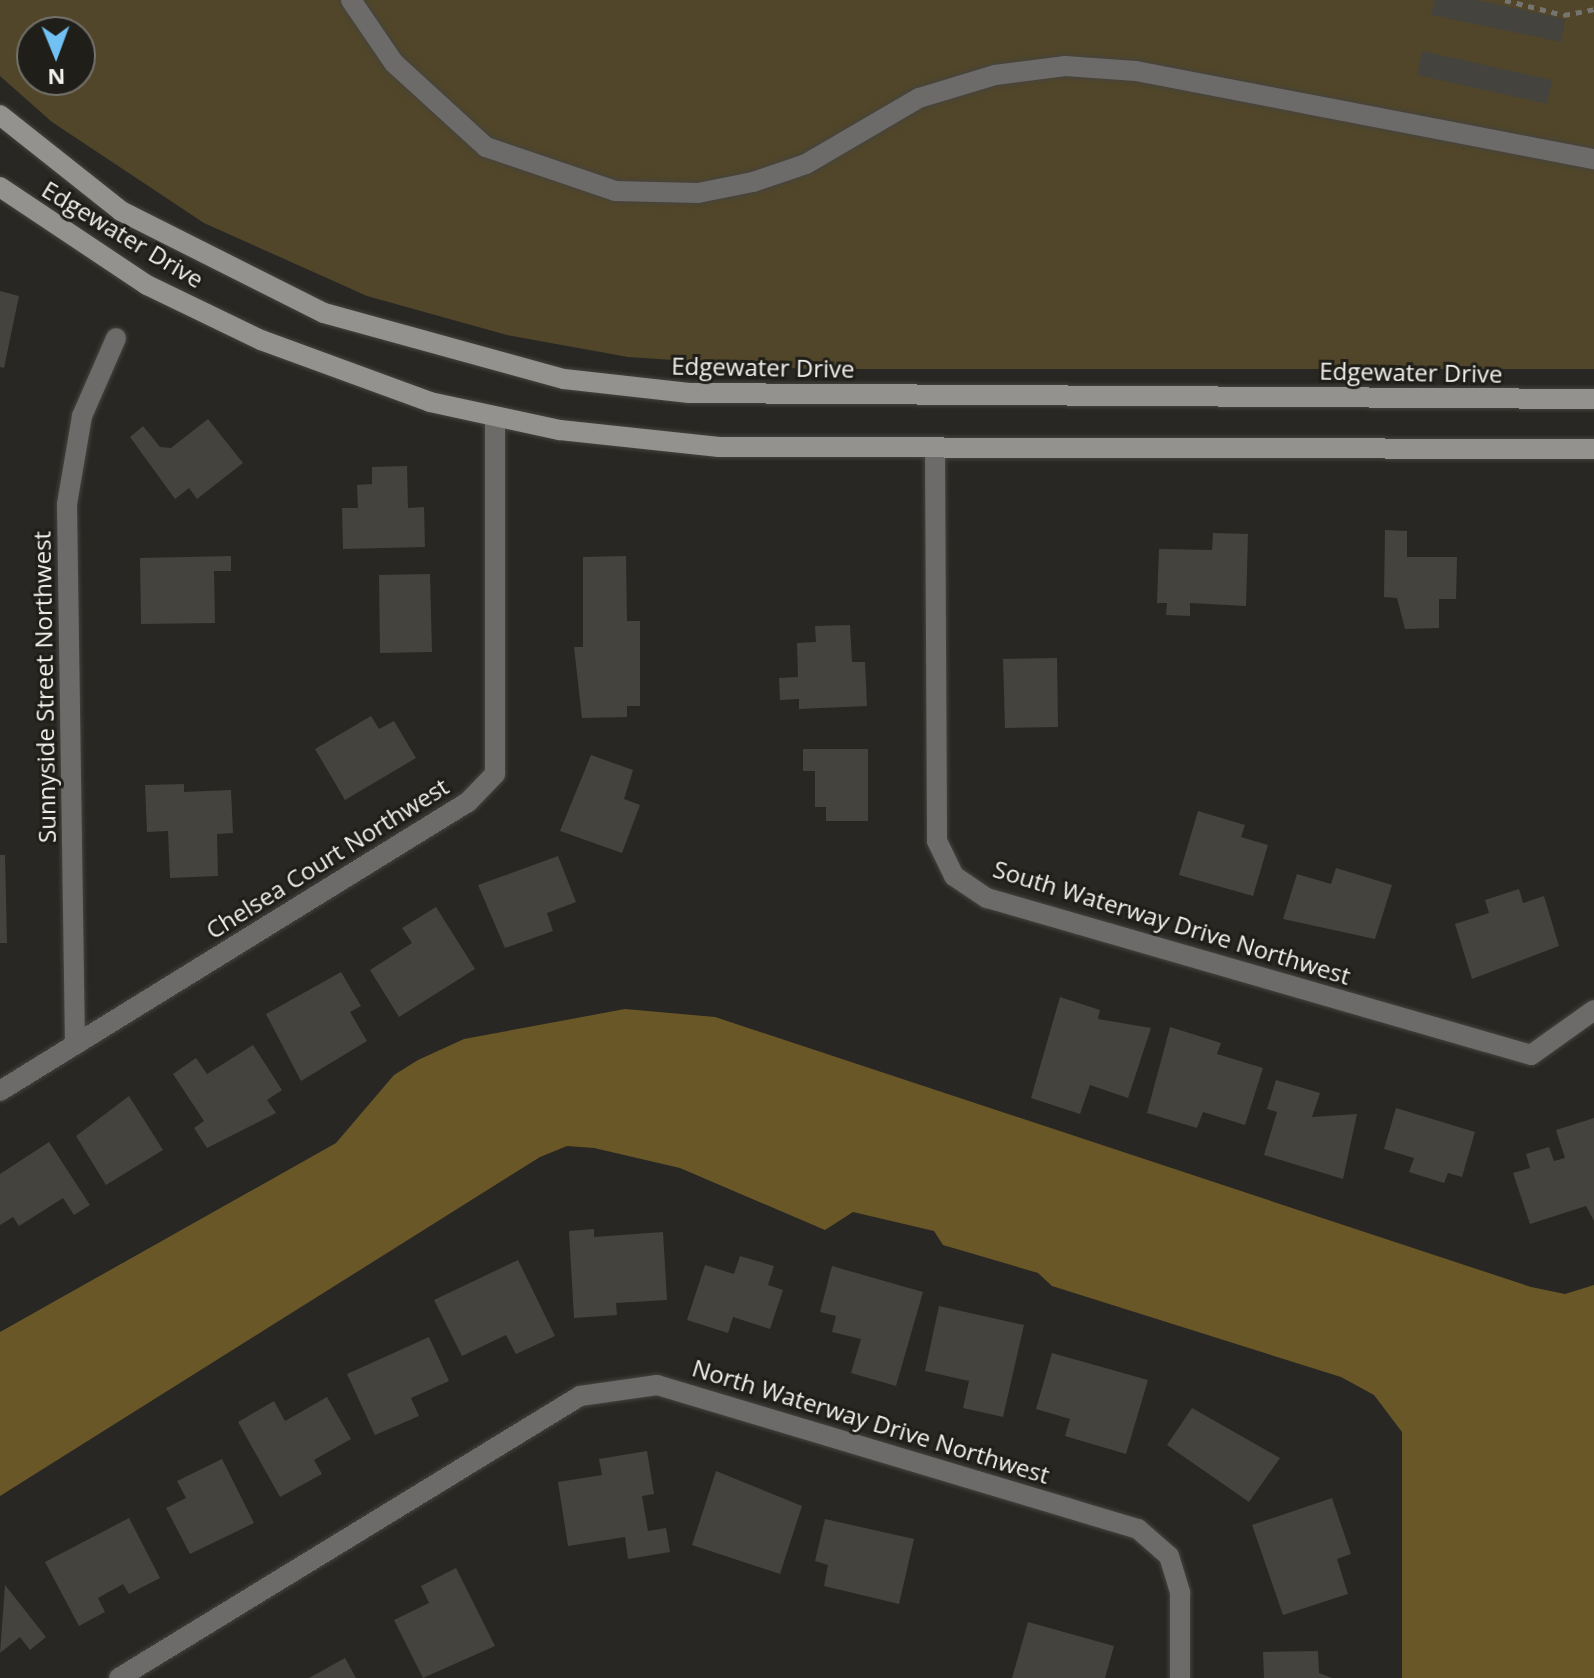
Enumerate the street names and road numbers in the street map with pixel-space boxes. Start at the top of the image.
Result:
street label: Edgewater Drive [37,174,209,294]
street label: Edgewater Drive [671,351,855,383]
street label: Edgewater Drive [1319,356,1503,388]
street label: Sunnyside Street Northwest [27,531,61,843]
street label: Chelsea Court Northwest [200,771,454,945]
street label: South Waterway Drive Northwest [990,854,1354,990]
street label: North Waterway Drive Northwest [689,1353,1053,1489]

